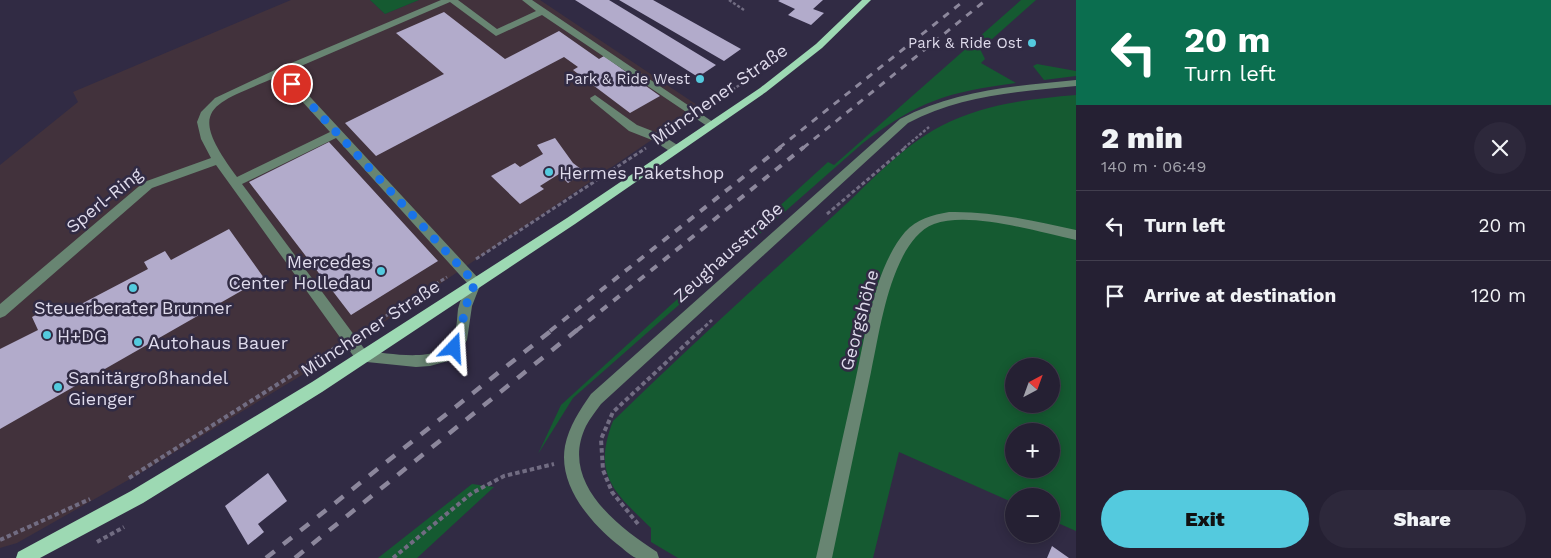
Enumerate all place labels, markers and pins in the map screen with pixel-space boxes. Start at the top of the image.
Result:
place label: Park & Ride Ost [908,34,1023,52]
marker: Park & Ride Ost [1026,37,1038,49]
pin [271,63,313,105]
place label: Park & Ride West [565,70,691,88]
marker: Park & Ride West [694,73,706,85]
place label: Hermes Paketshop [559,162,724,183]
marker: Hermes Paketshop [543,166,555,178]
place label: Mercedes Center Holledau [228,251,371,293]
marker: Mercedes Center Holledau [375,265,387,277]
marker: Steuerberater Brunner [127,282,139,294]
place label: Steuerberater Brunner [34,297,232,318]
place label: H+DG [57,325,107,346]
marker: H+DG [41,329,53,341]
place label: Autohaus Bauer [148,332,288,353]
marker: Autohaus Bauer [132,336,144,348]
place label: Sanitärgroßhandel Gienger [68,367,229,409]
marker: Sanitärgroßhandel Gienger [52,381,64,393]

